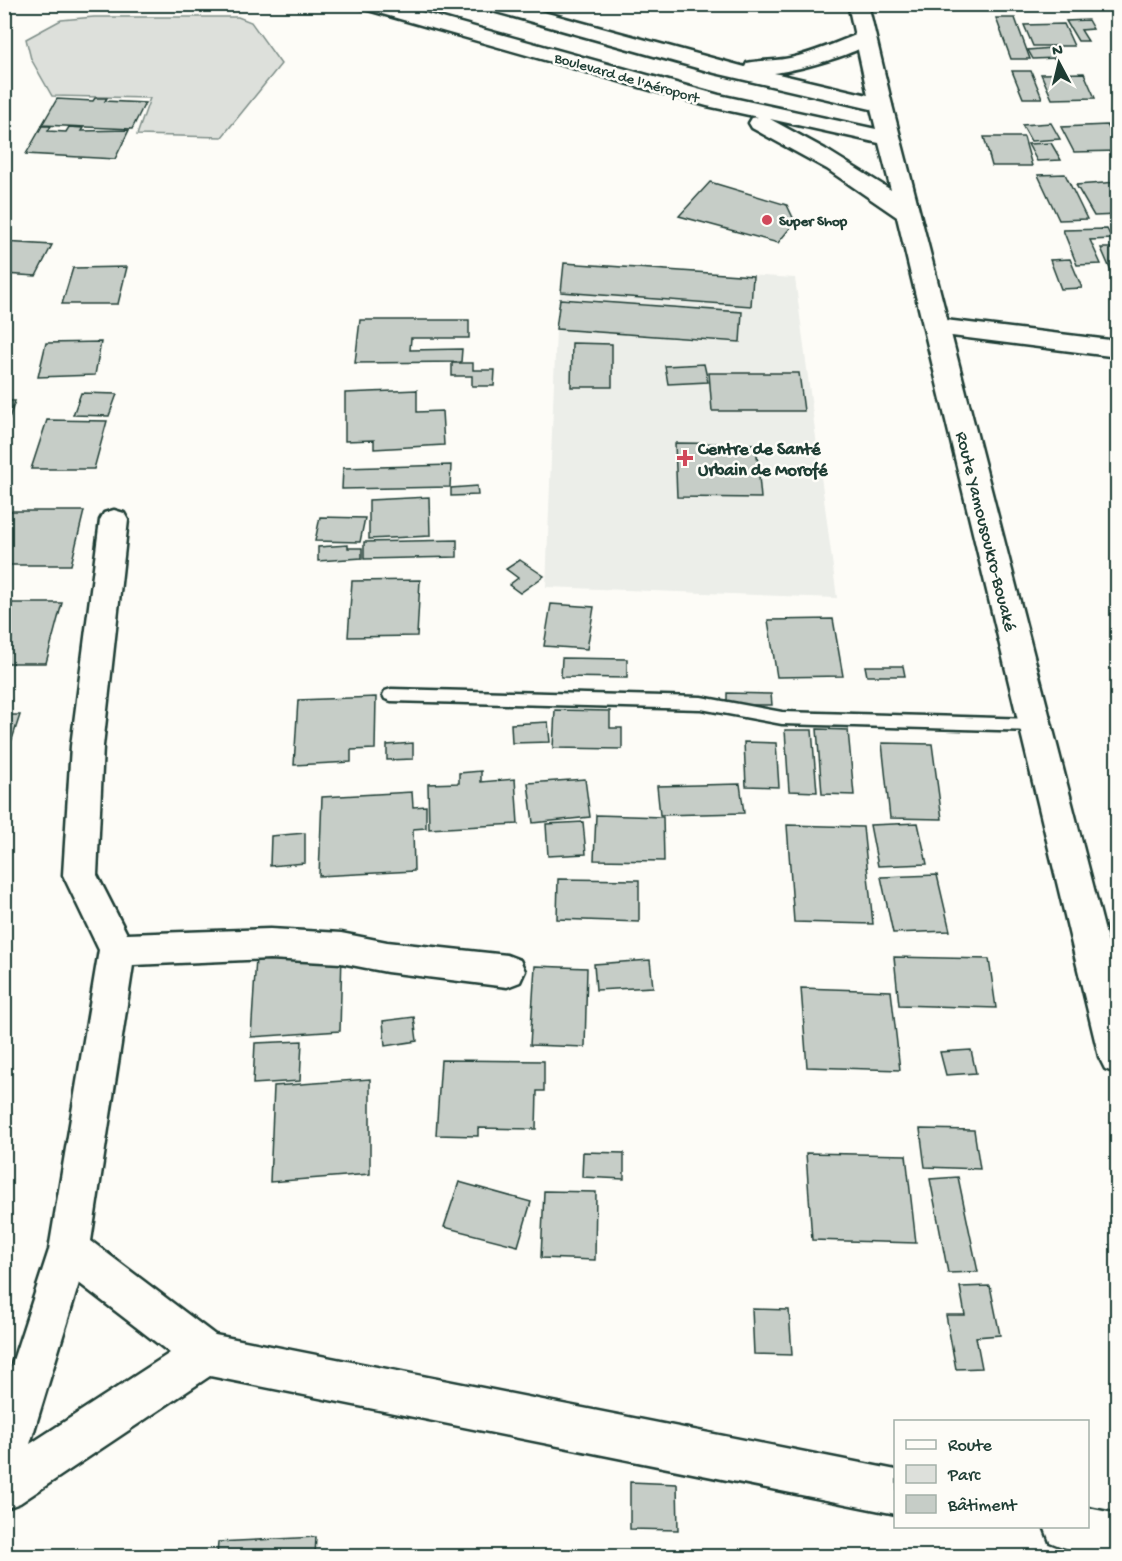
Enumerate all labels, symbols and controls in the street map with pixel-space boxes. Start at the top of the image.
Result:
north arrow [1029,33,1089,93]
text: N [1051,41,1064,62]
street label: Boulevard de l'Aéroport [551,49,703,109]
marker: Super Shop [760,213,774,227]
place label: Super Shop [779,213,848,231]
street label: Route Yamousoukro-Bouaké [950,430,1020,634]
place label: Centre de Santé Urbain de Morofé [697,440,828,482]
marker: Centre de Santé Urbain de Morofé [676,449,694,467]
legend [894,1420,1089,1528]
text: Route [948,1436,993,1457]
text: Parc [947,1466,981,1487]
text: Bâtiment [947,1496,1018,1517]

